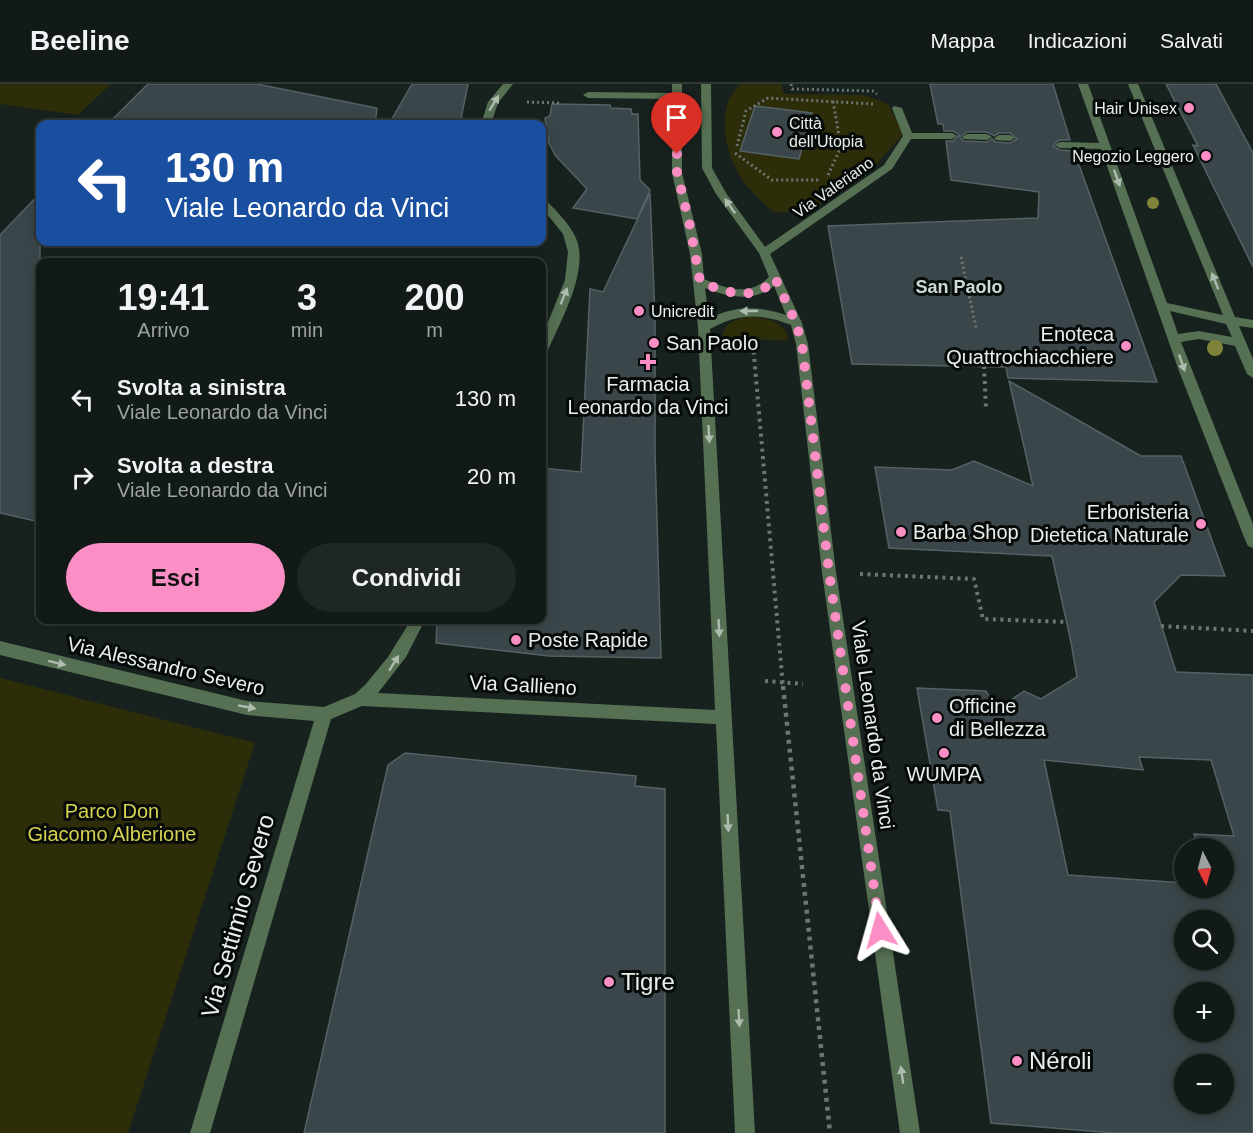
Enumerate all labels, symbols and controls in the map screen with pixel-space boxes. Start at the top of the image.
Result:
text: Beeline [30,25,130,56]
text: Mappa [931,29,995,52]
text: Indicazioni [1028,29,1127,52]
text: Salvati [1160,29,1223,52]
pin [651,92,702,154]
one-way arrow [489,94,499,111]
place label: Hair Unisex [1094,100,1177,117]
icon: arrive [660,101,693,134]
marker: Hair Unisex [1182,101,1196,115]
place label: Città dell'Utopia [789,115,863,150]
marker: Città dell'Utopia [770,125,784,139]
icon: left [66,144,144,222]
text: 130 m [165,144,284,191]
place label: Negozio Leggero [1072,148,1194,165]
marker: Negozio Leggero [1199,149,1213,163]
street label: Via Valeriano [790,154,877,221]
one-way arrow [1113,170,1123,188]
text: Viale Leonardo da Vinci [165,193,449,223]
one-way arrow [724,198,736,214]
one-way arrow [1210,272,1219,290]
text: 19:41 [117,277,209,318]
text: 3 [297,277,317,318]
text: 200 [404,277,465,318]
district label: San Paolo [915,277,1003,297]
one-way arrow [559,286,569,304]
place label: Unicredit [651,303,715,320]
marker: Unicredit [632,304,646,318]
one-way arrow [739,306,758,315]
text: Arrivo [137,319,190,341]
text: min [291,319,323,341]
text: m [426,319,443,341]
place label: Enoteca Quattrochiacchiere [946,323,1115,368]
place label: San Paolo [666,332,758,354]
marker: San Paolo [647,336,661,350]
marker: Enoteca Quattrochiacchiere [1119,339,1133,353]
one-way arrow [1177,354,1187,372]
marker: Farmacia Leonardo da Vinci [641,355,655,369]
place label: Farmacia Leonardo da Vinci [568,373,728,418]
text: Svolta a sinistra [117,375,286,400]
icon: left [66,383,99,416]
text: 130 m [455,386,516,411]
text: Viale Leonardo da Vinci [117,401,328,423]
one-way arrow [704,424,713,443]
text: Svolta a destra [117,453,274,478]
icon: right [66,461,99,494]
text: 20 m [467,464,516,489]
text: Viale Leonardo da Vinci [117,479,328,501]
place label: Erboristeria Dietetica Naturale [1030,501,1190,546]
marker: Erboristeria Dietetica Naturale [1194,517,1208,531]
place label: Barba Shop [913,521,1019,543]
marker: Barba Shop [894,525,908,539]
button: Esci [66,543,285,612]
button: Condividi [297,543,516,612]
one-way arrow [714,619,723,638]
street label: Viale Leonardo da Vinci [847,619,899,831]
place label: Poste Rapide [528,629,648,651]
street label: Via Alessandro Severo [65,633,267,699]
marker: Poste Rapide [509,633,523,647]
one-way arrow [388,655,399,671]
one-way arrow [48,658,66,668]
street label: Via Gallieno [469,671,577,699]
place label: Officine di Bellezza [949,695,1047,740]
one-way arrow [237,703,256,712]
marker: Officine di Bellezza [930,711,944,725]
marker: WUMPA [937,746,951,760]
place label: WUMPA [906,763,982,785]
park label: Parco Don Giacomo Alberione [28,800,196,845]
street label: Via Settimio Severo [196,811,279,1021]
one-way arrow [724,814,733,833]
north arrow [1174,838,1234,898]
map controls [1174,838,1234,1114]
position arrow [848,898,912,962]
button: search [1174,910,1234,970]
place label: Tigre [621,968,675,995]
marker: Tigre [602,975,616,989]
button: + [1174,982,1234,1042]
one-way arrow [734,1008,744,1027]
place label: Néroli [1029,1047,1092,1074]
marker: Néroli [1010,1054,1024,1068]
button: − [1174,1054,1234,1114]
one-way arrow [897,1066,906,1085]

